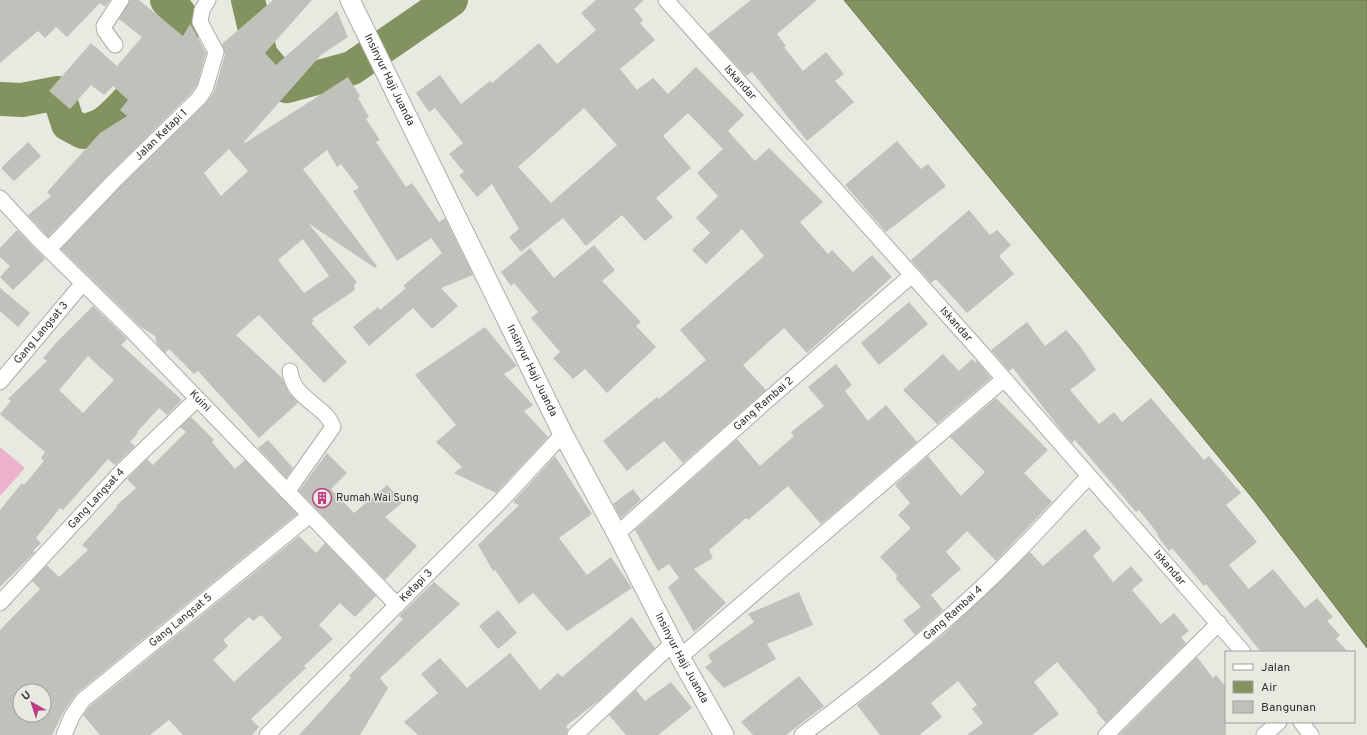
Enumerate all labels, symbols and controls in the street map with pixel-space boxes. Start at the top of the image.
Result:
street label: Insinyur Haji Juanda [361,32,418,128]
street label: Iskandar [721,62,760,104]
street label: Jalan Ketapi 1 [132,106,190,164]
street label: Gang Langsat 3 [11,299,71,367]
street label: Iskandar [937,304,976,345]
street label: Insinyur Haji Juanda [503,322,561,419]
street label: Gang Rambai 2 [731,374,796,434]
street label: Kuini [186,387,214,415]
street label: Gang Langsat 4 [65,465,128,532]
building icon: Rumah Wai Sung [311,487,333,509]
place label: Rumah Wai Sung [336,491,419,505]
street label: Iskandar [1150,547,1189,589]
street label: Ketapi 3 [397,566,436,605]
street label: Gang Rambai 4 [920,583,986,644]
street label: Gang Langsat 5 [146,590,215,650]
street label: Insinyur Haji Juanda [652,611,712,706]
legend [1225,651,1355,723]
text: Jalan [1261,660,1290,676]
text: Air [1261,680,1277,696]
north arrow [12,683,52,723]
text: U [19,688,34,704]
text: Bangunan [1261,700,1316,716]

